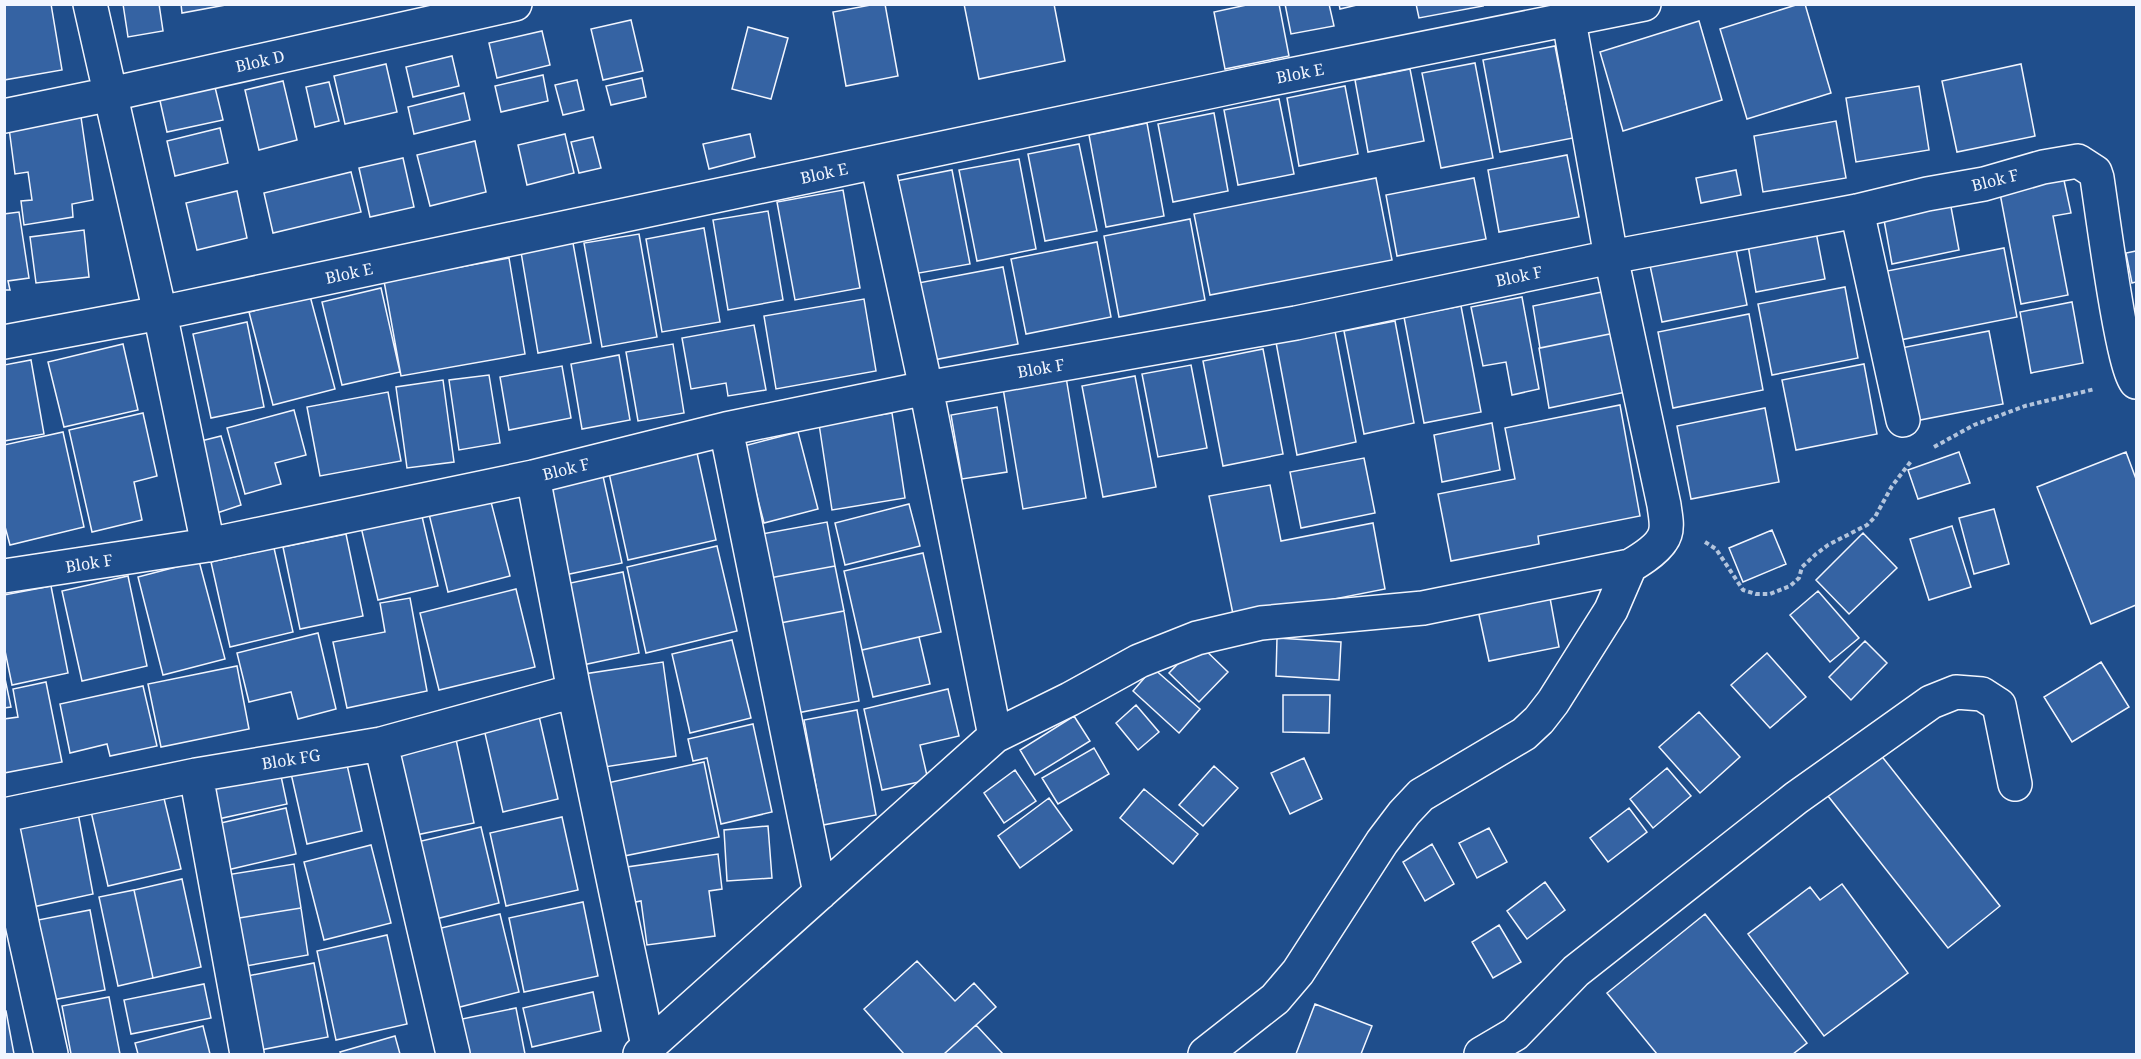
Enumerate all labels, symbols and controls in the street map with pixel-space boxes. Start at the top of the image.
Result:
street label: Blok D [233,45,287,77]
street label: Blok E [1274,58,1326,88]
street label: Blok E [798,157,850,189]
street label: Blok F [1969,164,2021,196]
street label: Blok E [323,257,375,289]
street label: Blok F [1493,260,1545,292]
street label: Blok F [1016,353,1066,383]
street label: Blok F [540,453,592,485]
street label: Blok F [64,548,114,578]
street label: Blok FG [260,743,322,774]

